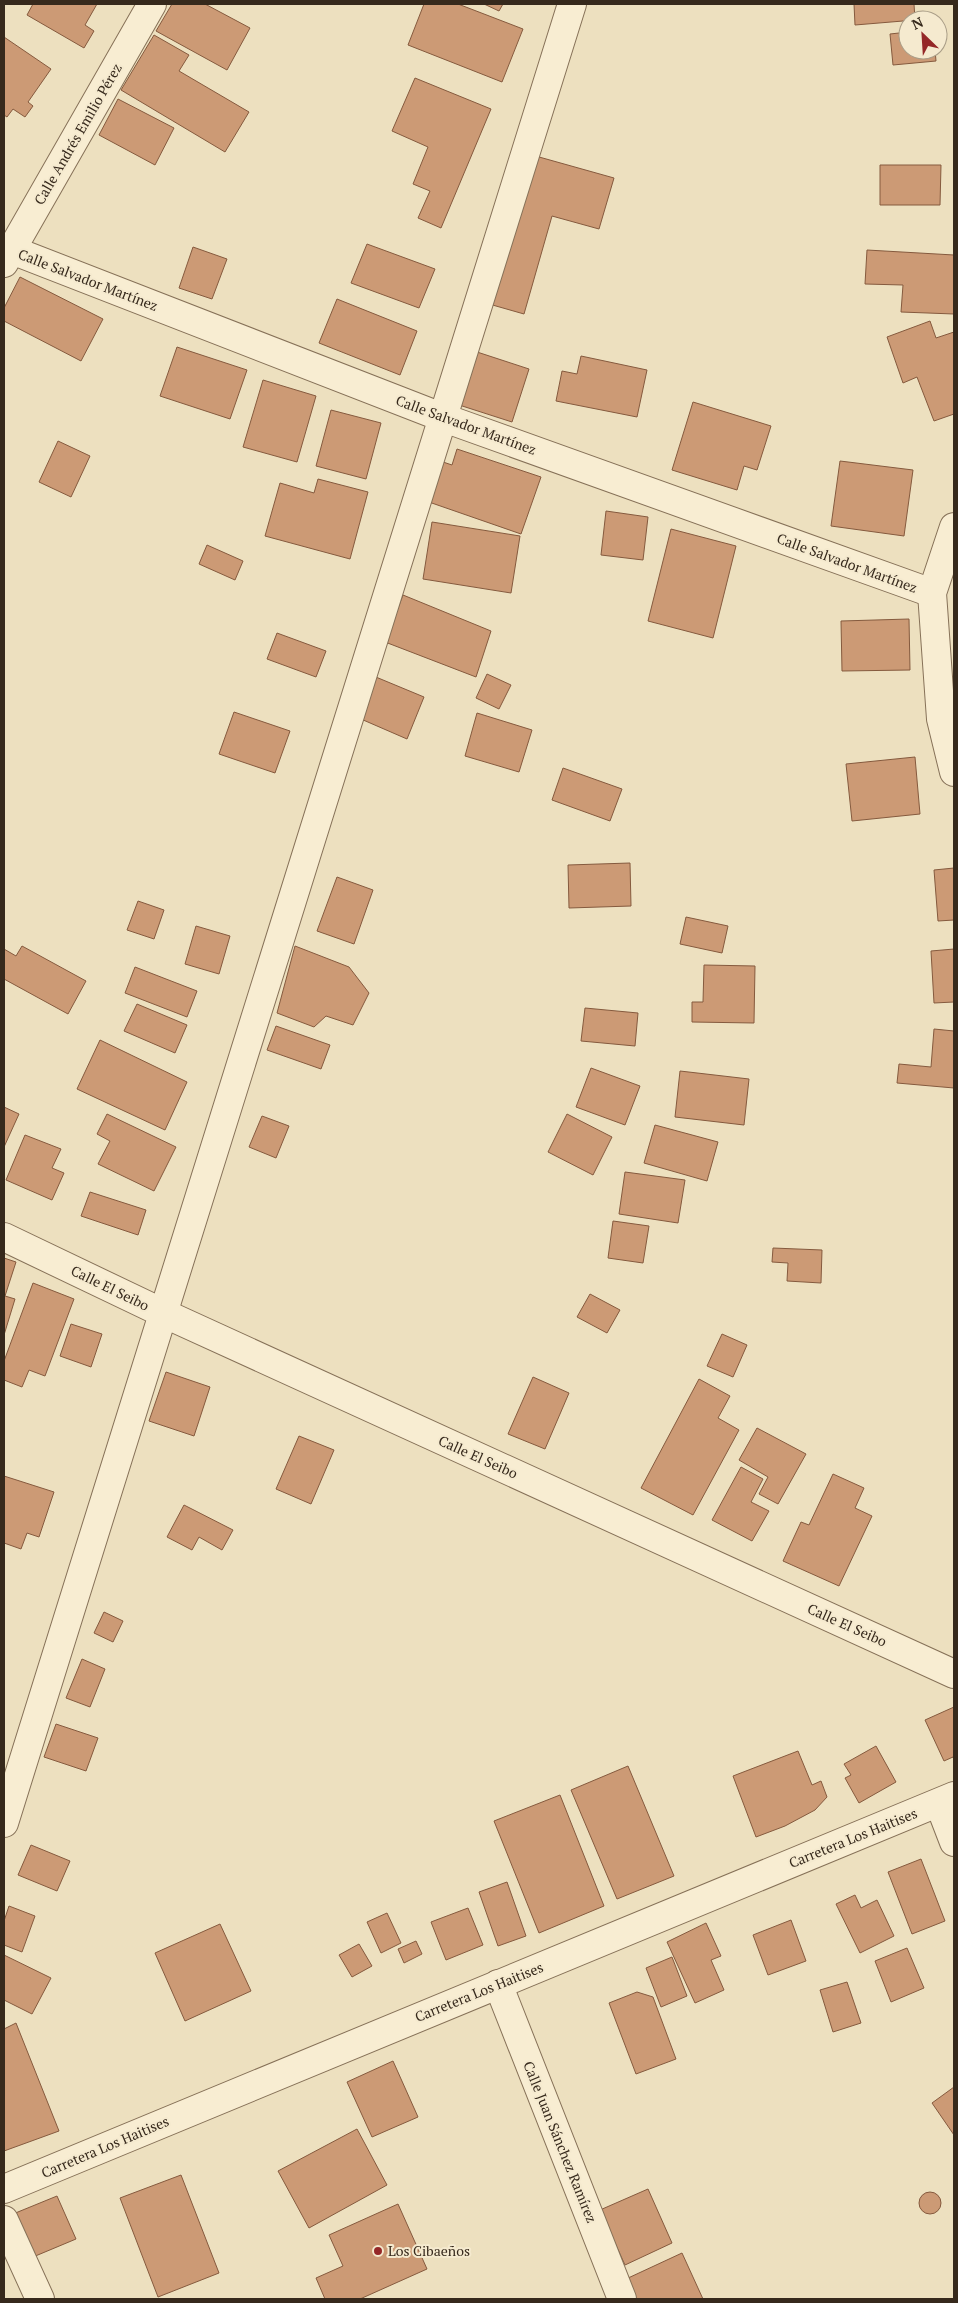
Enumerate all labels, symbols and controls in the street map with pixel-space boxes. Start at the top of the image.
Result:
north arrow [898,10,948,60]
text: N [908,12,926,34]
street label: Calle Andrés Emilio Pérez [29,59,126,208]
street label: Calle Salvador Martínez [16,244,161,315]
street label: Calle Salvador Martínez [393,390,539,459]
street label: Calle Salvador Martínez [774,528,920,597]
street label: Calle El Seibo [68,1260,153,1315]
street label: Calle El Seibo [436,1431,521,1483]
street label: Calle El Seibo [805,1599,890,1651]
street label: Carretera Los Haitises [786,1803,920,1872]
street label: Carretera Los Haitises [412,1957,546,2026]
street label: Calle Juan Sánchez Ramírez [519,2058,602,2226]
street label: Carretera Los Haitises [38,2111,172,2182]
place label: Los Cibaeños [388,2241,470,2260]
marker: Los Cibaeños [372,2245,384,2257]

